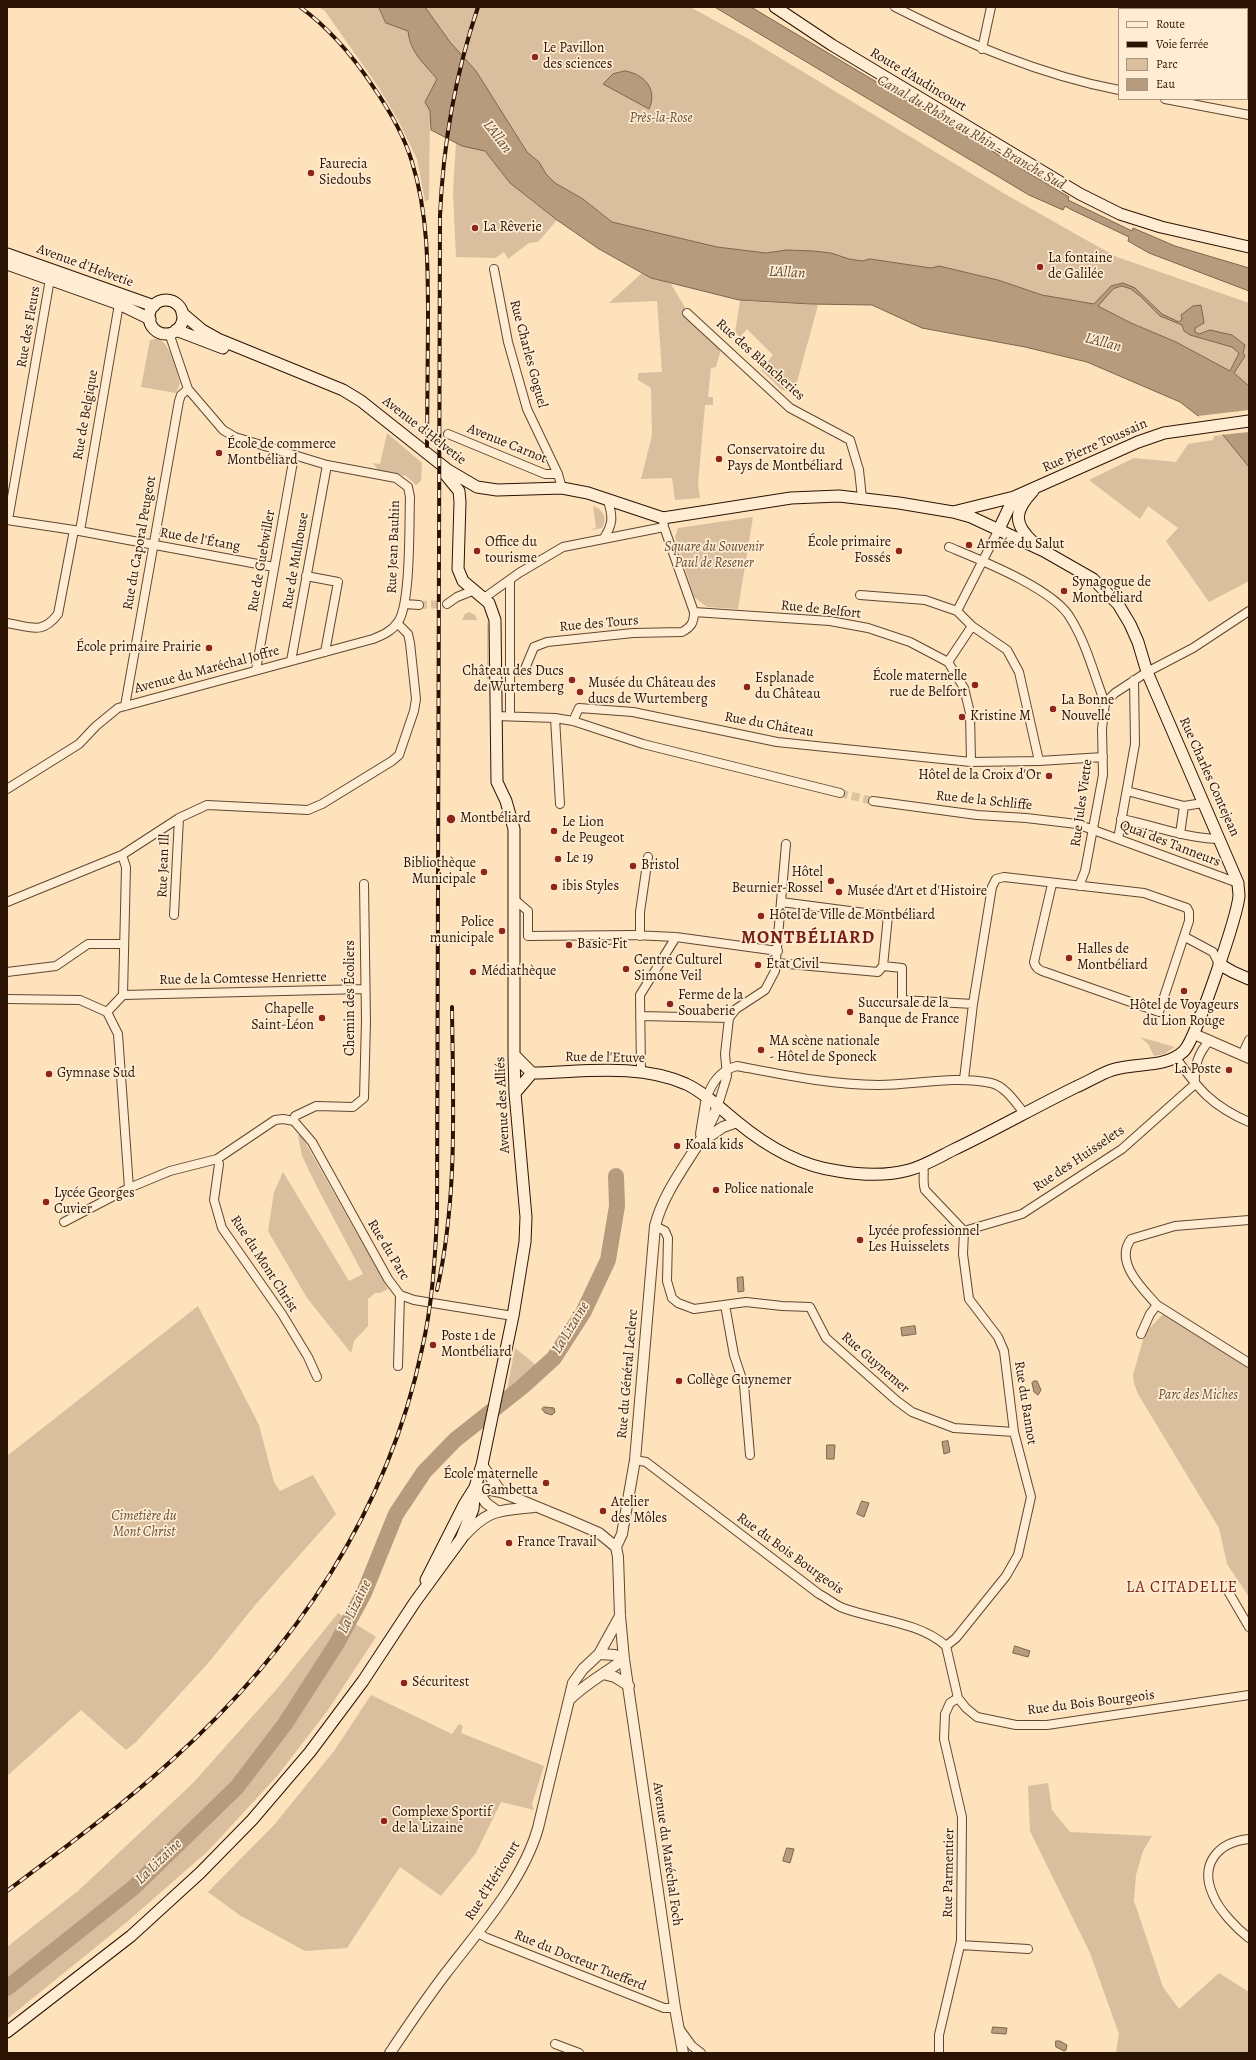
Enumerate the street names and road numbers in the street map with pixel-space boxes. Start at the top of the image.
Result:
street label: Route d'Audincourt [867,45,969,115]
street label: Avenue d'Helvetie [34,241,136,291]
street label: Rue des Fleurs [14,285,44,369]
street label: Rue Charles Goguel [505,298,551,410]
street label: Rue des Blancheries [712,316,808,404]
street label: Rue de Belgique [70,369,102,461]
street label: Avenue d'Helvetie [379,393,469,469]
street label: Rue Pierre Toussain [1040,415,1150,477]
street label: Avenue Carnot [465,420,549,468]
street label: Rue du Caporal Peugeot [120,475,160,611]
street label: Rue Jean Bauhin [384,500,404,594]
street label: Rue de Guebwiller [245,509,279,613]
street label: Rue de Mulhouse [279,511,313,611]
street label: Rue de l'Étang [159,525,241,555]
street label: Rue de Belfort [780,597,862,623]
street label: Rue des Tours [559,612,639,636]
street label: Avenue du Maréchal Joffre [133,643,281,697]
street label: Rue du Château [723,709,815,741]
street label: Rue Charles Contejean [1175,715,1243,839]
street label: Rue Jules Viette [1068,758,1096,848]
street label: Rue de la Schliffe [935,788,1033,814]
street label: Quai des Tanneurs [1117,817,1223,871]
street label: Rue Jean Ill [154,834,174,898]
street label: Chemin des Écoliers [343,940,359,1056]
street label: Rue de la Comtesse Henriette [159,969,327,989]
street label: Rue de l'Etuve [565,1049,645,1067]
street label: Avenue des Alliés [492,1056,514,1154]
street label: Rue des Huisselets [1030,1122,1128,1196]
street label: Rue du Mont Christ [226,1212,302,1316]
street label: Rue du Parc [363,1217,413,1283]
street label: Rue du Général Leclerc [614,1309,642,1439]
street label: Rue Guynemer [837,1329,913,1397]
street label: Rue du Bannot [1010,1360,1040,1446]
street label: Rue du Bois Bourgeois [733,1510,847,1598]
street label: Rue du Bois Bourgeois [1026,1687,1156,1719]
street label: Avenue du Maréchal Foch [649,1781,685,1927]
street label: Rue Parmentier [940,1828,958,1918]
street label: Rue d'Héricourt [462,1838,524,1924]
street label: Rue du Docteur Tuefferd [512,1927,648,1995]

